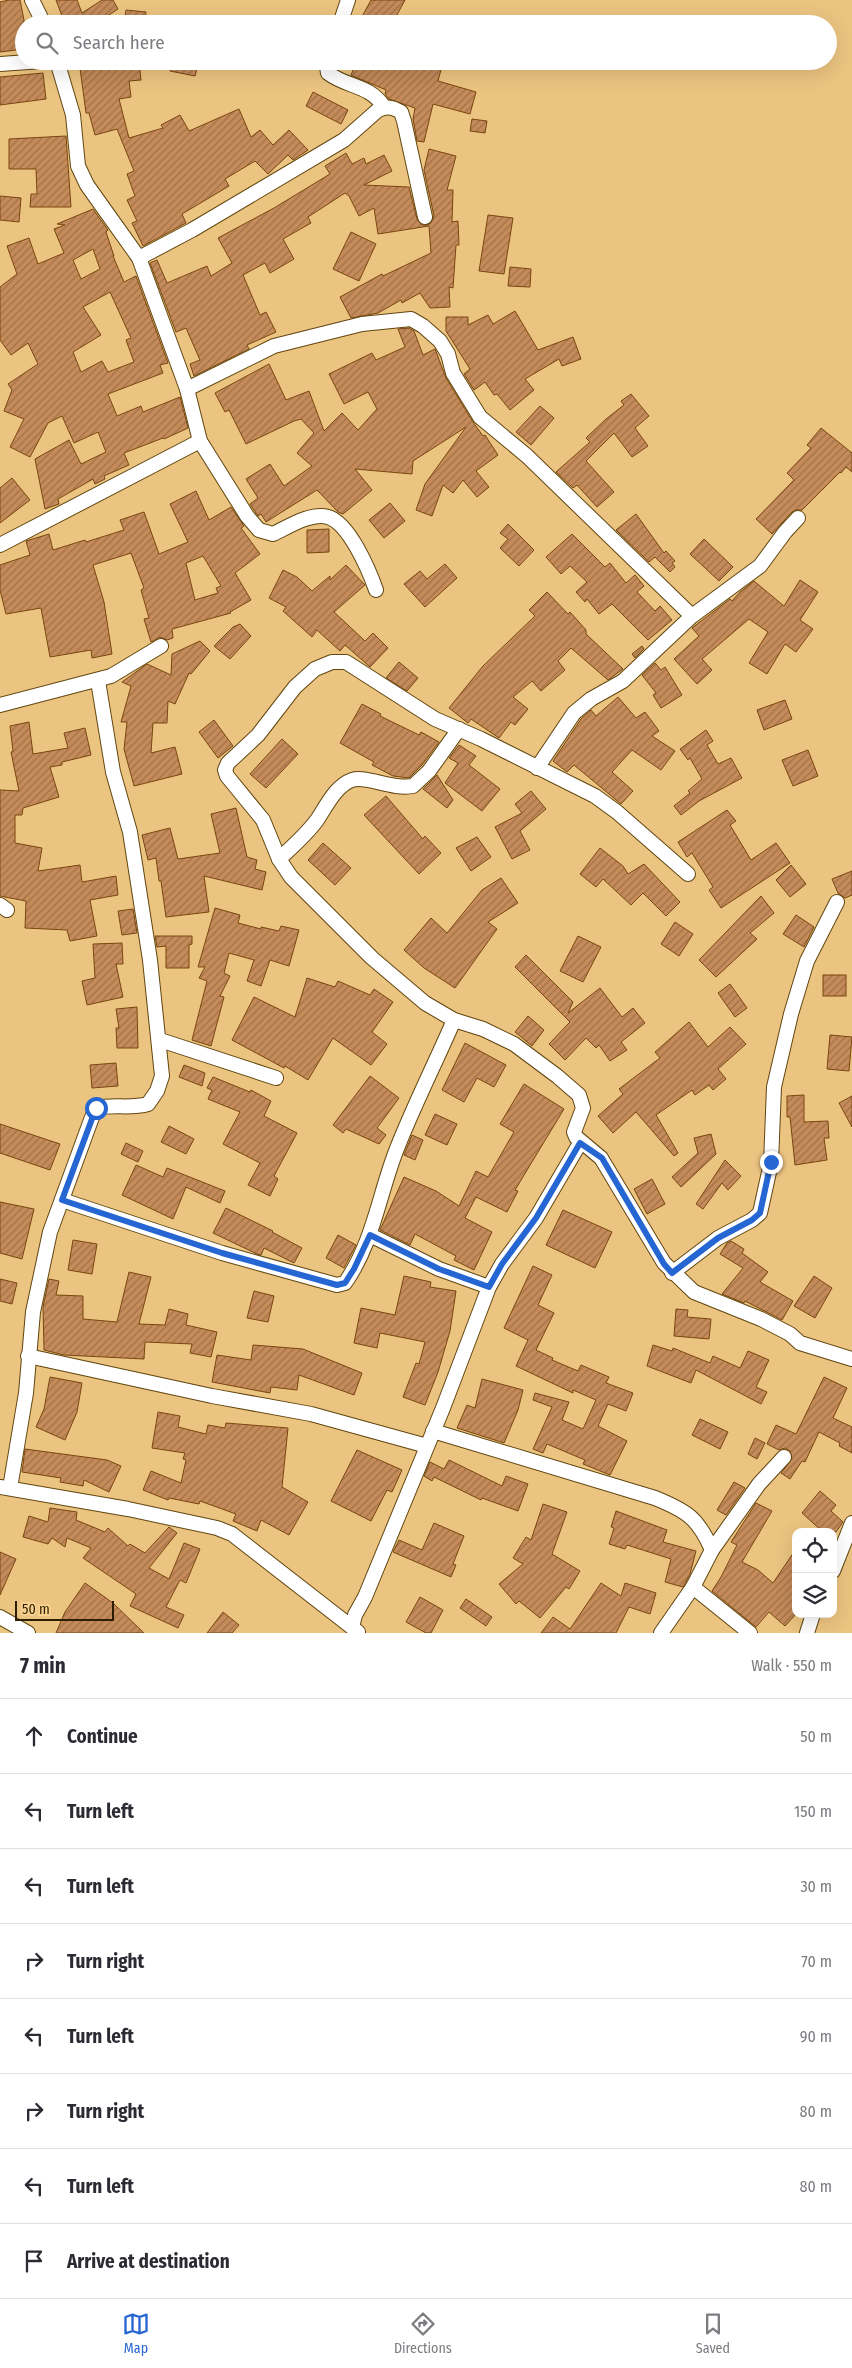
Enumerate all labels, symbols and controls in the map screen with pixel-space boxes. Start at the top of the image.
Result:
search box [15,15,837,70]
icon: search [33,29,61,57]
text: Search here [73,31,165,54]
route start [85,1097,108,1120]
route end [760,1151,783,1174]
map controls [792,1528,837,1618]
button: locate [792,1528,837,1573]
button: layers [792,1573,837,1618]
scale bar [15,1598,114,1621]
text: 50 m [22,1601,50,1618]
text: 7 min [20,1653,66,1679]
text: Walk · 550 m [751,1656,832,1675]
icon: ahead [20,1722,48,1750]
text: Continue [67,1725,138,1748]
text: 50 m [800,1727,832,1746]
icon: left [20,1797,48,1825]
text: Turn left [67,1800,134,1823]
text: 150 m [794,1802,832,1821]
icon: left [20,1872,48,1900]
text: Turn left [67,1875,134,1898]
text: 30 m [800,1877,832,1896]
icon: right [20,1947,48,1975]
text: Turn right [67,1950,144,1973]
text: 70 m [801,1952,832,1971]
icon: left [20,2022,48,2050]
text: Turn left [67,2025,134,2048]
text: 90 m [800,2027,832,2046]
icon: right [20,2097,48,2125]
text: Turn right [67,2100,144,2123]
text: 80 m [800,2102,832,2121]
icon: left [20,2172,48,2200]
text: Turn left [67,2175,134,2198]
text: 80 m [800,2177,832,2196]
icon: arrive [20,2247,48,2275]
text: Arrive at destination [67,2250,230,2273]
tab: Map [122,2310,150,2357]
tab: Directions [394,2310,452,2357]
tab: Saved [696,2310,730,2357]

